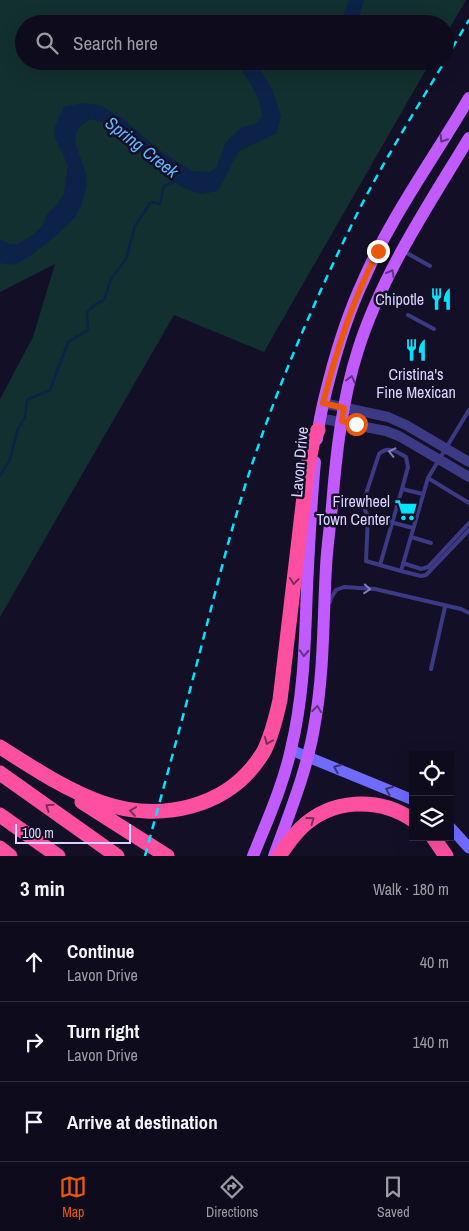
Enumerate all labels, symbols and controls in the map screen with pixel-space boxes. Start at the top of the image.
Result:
search box [15,15,454,70]
icon: search [33,29,61,57]
text: Search here [73,30,158,56]
water label: Spring Creek [100,110,184,184]
one-way arrow [440,134,450,143]
route end [367,240,390,263]
one-way arrow [384,269,394,278]
restaurant icon: Chipotle [428,286,454,312]
place label: Chipotle [375,288,424,310]
restaurant icon: Cristina's Fine Mexican [403,337,429,363]
place label: Cristina's Fine Mexican [376,363,456,403]
one-way arrow [345,374,356,383]
route start [345,413,368,436]
street label: Lavon Drive [285,426,313,498]
one-way arrow [388,447,396,458]
place label: Firewheel Town Center [316,490,391,530]
supermarket icon: Firewheel Town Center [393,497,419,523]
one-way arrow [289,578,300,586]
one-way arrow [363,583,371,594]
one-way arrow [299,649,310,657]
one-way arrow [311,704,322,712]
one-way arrow [263,736,274,745]
map controls [409,751,454,841]
button: locate [409,751,454,796]
one-way arrow [333,764,342,775]
one-way arrow [386,786,394,796]
button: layers [409,796,454,841]
one-way arrow [45,804,54,813]
one-way arrow [129,806,138,816]
one-way arrow [306,817,315,826]
scale bar [15,821,131,844]
text: 100 m [22,824,54,842]
text: 3 min [20,874,65,903]
text: Walk · 180 m [373,878,449,900]
text: Continue [67,938,135,964]
icon: ahead [20,948,48,976]
text: 40 m [420,951,449,973]
text: Lavon Drive [67,964,138,986]
text: Turn right [67,1018,139,1044]
icon: right [20,1028,48,1056]
text: 140 m [413,1031,449,1053]
text: Lavon Drive [67,1044,138,1066]
icon: arrive [20,1108,48,1136]
text: Arrive at destination [67,1109,218,1135]
tab: Map [59,1173,87,1221]
tab: Directions [206,1173,258,1221]
tab: Saved [377,1173,410,1221]

